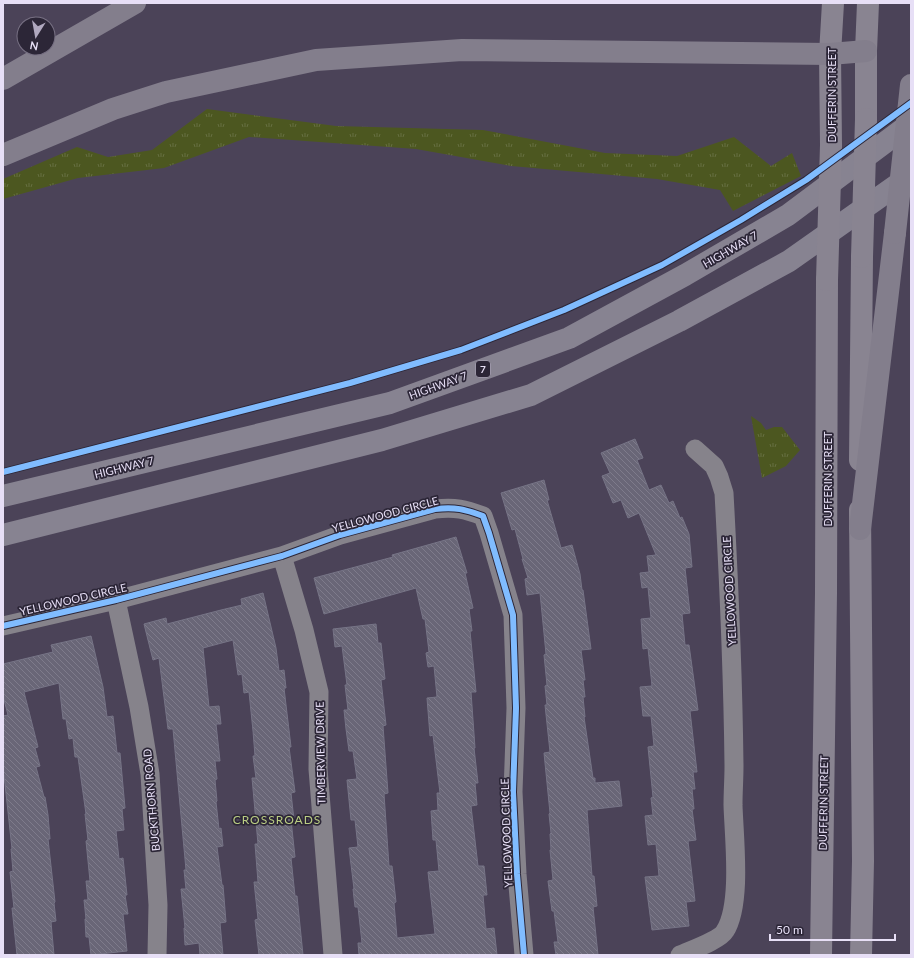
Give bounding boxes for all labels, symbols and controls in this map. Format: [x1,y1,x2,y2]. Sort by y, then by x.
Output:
north arrow [16,16,56,56]
text: N [29,39,39,53]
street label: DUFFERIN STREET [825,47,838,143]
street label: HIGHWAY 7 [700,228,760,270]
road number: 7 [476,361,490,377]
street label: HIGHWAY 7 [407,368,469,402]
street label: DUFFERIN STREET [821,431,834,527]
street label: HIGHWAY 7 [93,453,155,481]
street label: YELLOWOOD CIRCLE [330,494,440,534]
street label: YELLOWOOD CIRCLE [720,536,738,646]
street label: YELLOWOOD CIRCLE [18,580,128,618]
street label: TIMBERVIEW DRIVE [313,701,327,805]
street label: BUCKTHORN ROAD [140,748,162,852]
street label: DUFFERIN STREET [816,755,830,851]
street label: YELLOWOOD CIRCLE [498,778,514,888]
district label: CROSSROADS [233,812,321,827]
scale bar [770,916,895,942]
text: 50 m [776,922,803,937]

